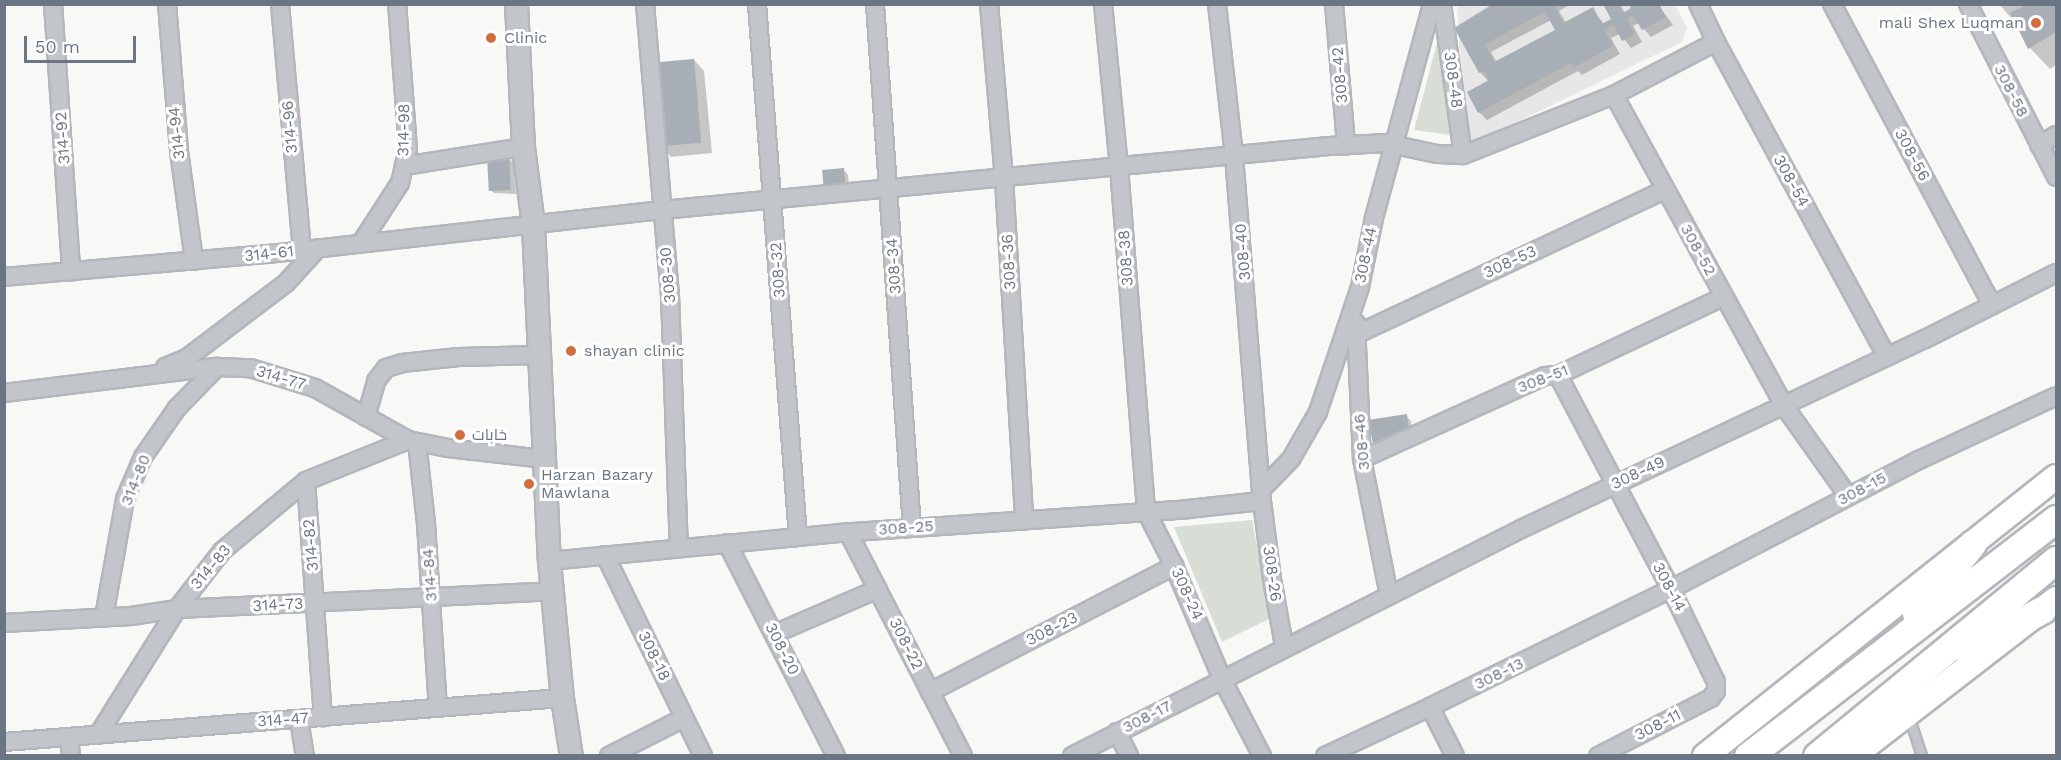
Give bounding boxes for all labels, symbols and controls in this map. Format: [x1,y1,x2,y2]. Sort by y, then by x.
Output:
place label: mali Shex Luqman [1879,13,2024,33]
marker: mali Shex Luqman [2029,16,2043,30]
scale bar [27,24,140,62]
place label: Clinic [504,28,547,48]
marker: Clinic [482,29,500,47]
text: 50 m [35,36,80,57]
street label: 308-42 [1328,46,1352,104]
street label: 308-48 [1440,50,1466,110]
street label: 308-58 [1990,61,2032,121]
street label: 314-96 [278,100,302,154]
street label: 314-98 [394,103,414,157]
street label: 314-94 [165,106,189,160]
street label: 314-92 [52,111,74,165]
street label: 308-56 [1890,126,1934,184]
street label: 308-54 [1769,152,1813,210]
street label: 308-52 [1676,221,1720,279]
street label: 308-40 [1231,223,1255,281]
street label: 308-44 [1351,225,1381,285]
street label: 308-38 [1114,229,1138,287]
street label: 308-36 [998,233,1020,291]
street label: 308-34 [882,237,906,295]
street label: 308-53 [1481,241,1539,283]
street label: 314-61 [243,242,295,266]
street label: 308-32 [766,242,790,298]
street label: 308-30 [656,246,680,304]
place label: shayan clinic [584,341,685,361]
marker: shayan clinic [562,342,580,360]
street label: 314-77 [254,361,308,395]
street label: 308-51 [1515,361,1571,397]
street label: 308-46 [1350,413,1374,471]
place label: خابات [472,425,507,445]
marker: خابات [453,428,467,442]
street label: 314-80 [117,452,155,508]
street label: 308-49 [1608,452,1668,494]
place label: Harzan Bazary Mawlana [541,465,653,503]
street label: 308-15 [1834,468,1890,510]
marker: Harzan Bazary Mawlana [522,477,536,491]
street label: 308-25 [878,516,934,540]
street label: 314-82 [299,518,323,572]
street label: 314-83 [187,541,235,593]
street label: 308-26 [1259,545,1285,603]
street label: 314-84 [419,548,441,602]
street label: 308-14 [1648,559,1690,615]
street label: 308-24 [1167,565,1207,623]
street label: 314-73 [252,594,304,616]
street label: 308-23 [1023,608,1081,650]
street label: 308-22 [885,615,927,673]
street label: 308-20 [761,620,803,678]
street label: 308-18 [634,628,674,684]
street label: 308-13 [1471,654,1527,694]
street label: 308-17 [1120,697,1174,737]
street label: 308-11 [1632,705,1684,745]
street label: 314-47 [257,709,309,731]

